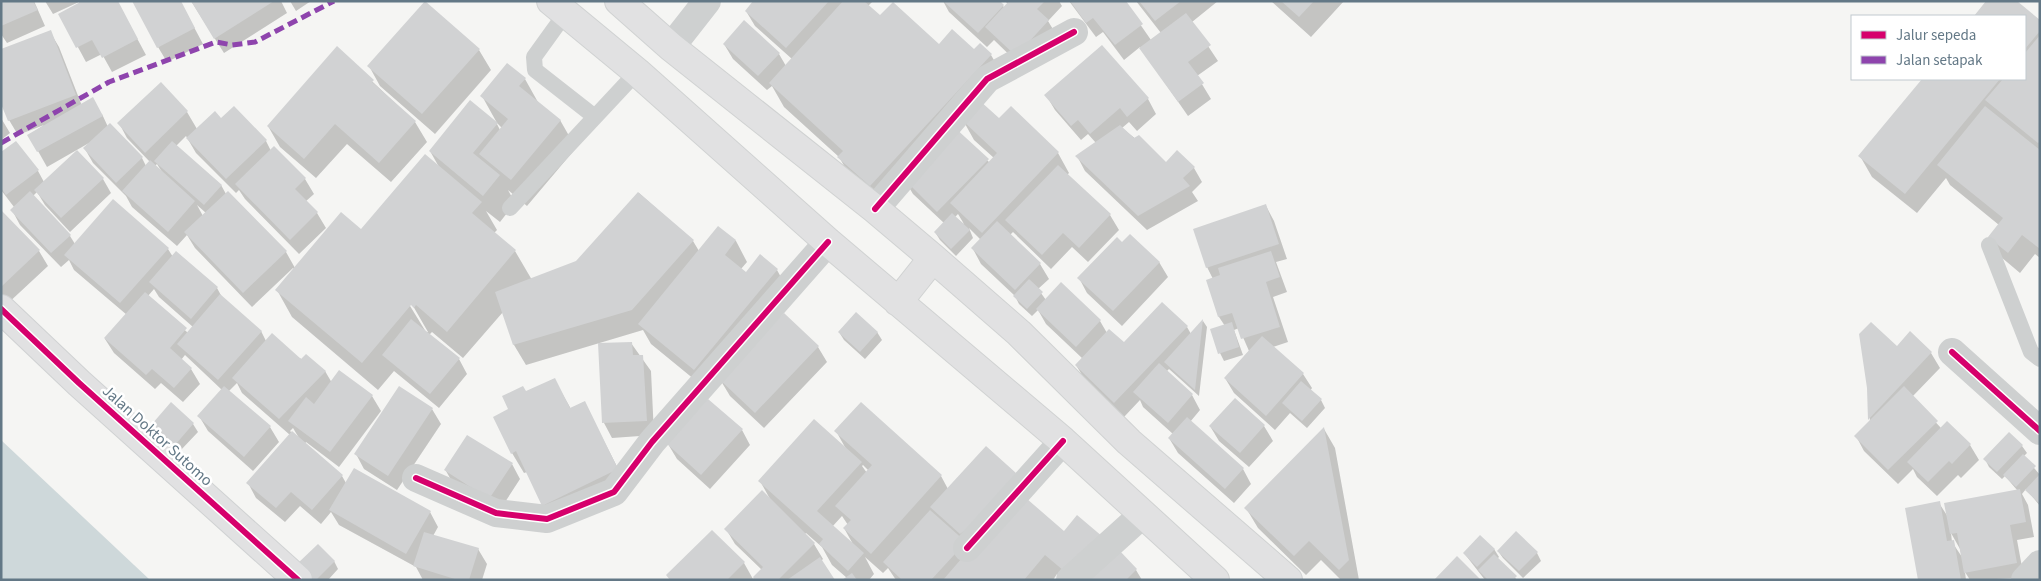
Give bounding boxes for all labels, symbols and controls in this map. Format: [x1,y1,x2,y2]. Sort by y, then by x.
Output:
legend [1851,15,2026,80]
text: Jalur sepeda [1896,25,1976,46]
text: Jalan setapak [1896,50,1983,71]
street label: Jalan Doktor Sutomo [97,380,217,491]

